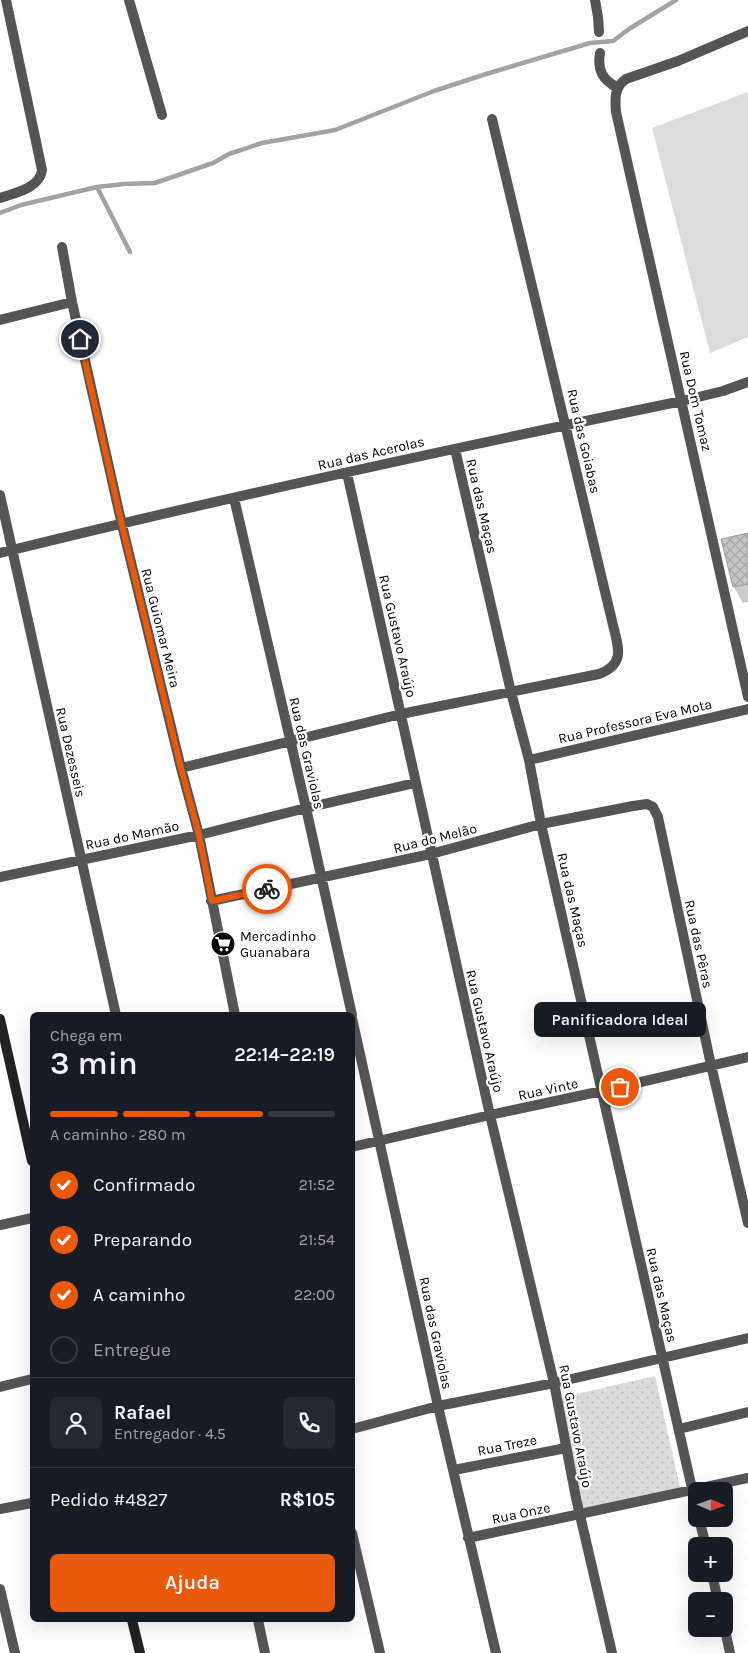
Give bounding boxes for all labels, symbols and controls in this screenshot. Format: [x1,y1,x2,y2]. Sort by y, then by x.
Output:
pin [59,318,101,360]
icon: home [66,325,94,353]
street label: Rua Dom Tomaz [676,349,715,453]
street label: Rua das Goiabas [563,387,604,495]
street label: Rua das Acerolas [316,433,426,474]
street label: Rua das Maças [462,457,501,555]
street label: Rua Guiomar Meira [137,567,184,690]
street label: Rua Gustavo Araújo [375,573,420,699]
street label: Rua das Graviolas [285,695,328,811]
street label: Rua Professora Eva Mota [557,696,714,747]
street label: Rua Dezesseis [52,705,89,799]
street label: Rua do Mamão [84,817,181,854]
street label: Rua do Melão [391,820,479,857]
street label: Rua das Maças [553,851,592,949]
courier [242,864,292,914]
icon: bike [253,875,281,903]
street label: Rua das Pêras [681,898,716,990]
place label: Mercadinho Guanabara [240,928,316,961]
supermarket icon: Mercadinho Guanabara [210,931,236,957]
street label: Rua Gustavo Araújo [462,968,507,1094]
callout: Panificadora Ideal [534,1002,706,1037]
text: Panificadora Ideal [552,1010,688,1029]
text: Chega em [50,1026,123,1045]
text: 22:14–22:19 [234,1044,335,1066]
text: 3 min [50,1045,138,1082]
pin [599,1066,641,1108]
icon: bag [606,1073,634,1101]
street label: Rua Vinte [516,1075,580,1104]
text: A caminho · 280 m [50,1125,186,1144]
icon: check [50,1171,78,1199]
text: Confirmado [93,1174,195,1196]
text: 21:52 [298,1175,335,1194]
icon: check [50,1226,78,1254]
text: Preparando [93,1229,192,1251]
text: 21:54 [299,1230,335,1249]
street label: Rua das Maças [642,1246,681,1344]
street label: Rua das Graviolas [415,1275,456,1391]
icon: check [50,1281,78,1309]
text: A caminho [93,1284,185,1306]
text: 22:00 [294,1285,335,1304]
text: Entregue [93,1339,171,1361]
street label: Rua Gustavo Araújo [555,1363,596,1489]
button: person [50,1397,102,1449]
button: phone [283,1397,335,1449]
text: Rafael [114,1402,171,1424]
text: Entregador · 4.5 [114,1424,226,1443]
street label: Rua Treze [476,1431,538,1460]
north arrow [688,1482,732,1528]
map controls [688,1482,733,1637]
text: Pedido #4827 [50,1489,167,1511]
text: R$105 [280,1489,335,1511]
street label: Rua Onze [490,1499,552,1528]
button: + [688,1537,733,1582]
button: Ajuda [50,1554,335,1612]
button: − [688,1592,733,1637]

